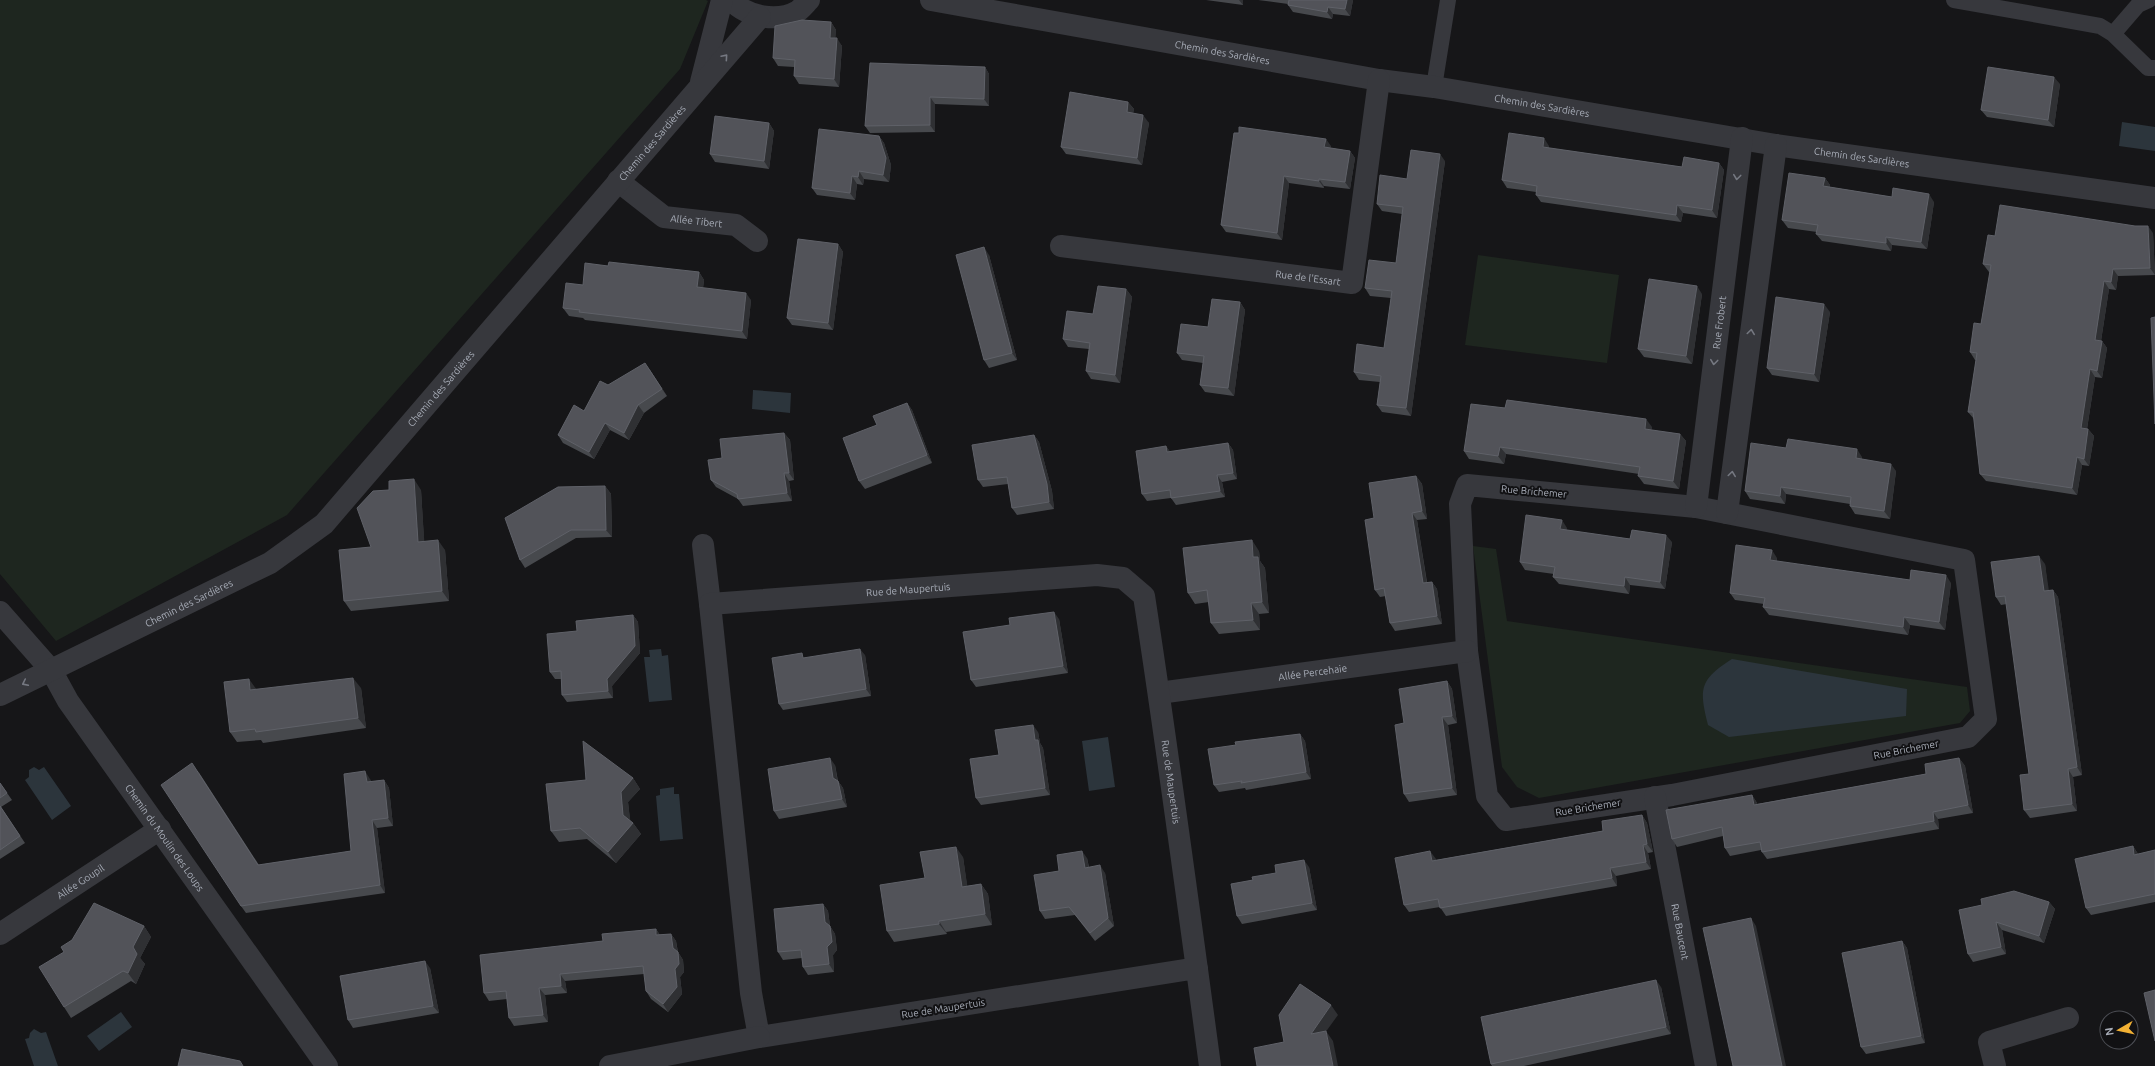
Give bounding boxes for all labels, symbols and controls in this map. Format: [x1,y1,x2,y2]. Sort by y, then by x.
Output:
street label: Chemin des Sardières [1174,39,1271,66]
one-way arrow [720,55,727,62]
street label: Chemin des Sardières [1494,92,1590,119]
street label: Chemin des Sardières [617,103,688,183]
street label: Chemin des Sardières [1813,145,1910,170]
one-way arrow [1733,174,1742,180]
street label: Allée Tibert [670,213,723,229]
street label: Rue de l'Essart [1275,268,1341,288]
street label: Rue Frobert [1711,295,1728,350]
one-way arrow [1746,329,1755,335]
street label: Chemin des Sardières [405,349,477,429]
one-way arrow [1710,359,1719,365]
one-way arrow [1727,471,1736,477]
street label: Rue Brichemer [1501,483,1568,500]
street label: Chemin des Sardières [143,577,234,629]
street label: Rue de Maupertuis [866,581,951,598]
street label: Allée Percehaie [1278,662,1348,683]
one-way arrow [22,678,30,686]
street label: Rue Brichemer [1873,738,1940,761]
street label: Rue de Maupertuis [1159,739,1182,825]
street label: Chemin du Moulin des Loups [123,782,206,893]
street label: Rue Brichemer [1555,797,1622,818]
street label: Allée Goupil [55,862,107,901]
street label: Rue Baucent [1669,903,1691,961]
street label: Rue de Maupertuis [900,996,986,1021]
north arrow [2099,1010,2139,1050]
text: N [2103,1027,2116,1037]

